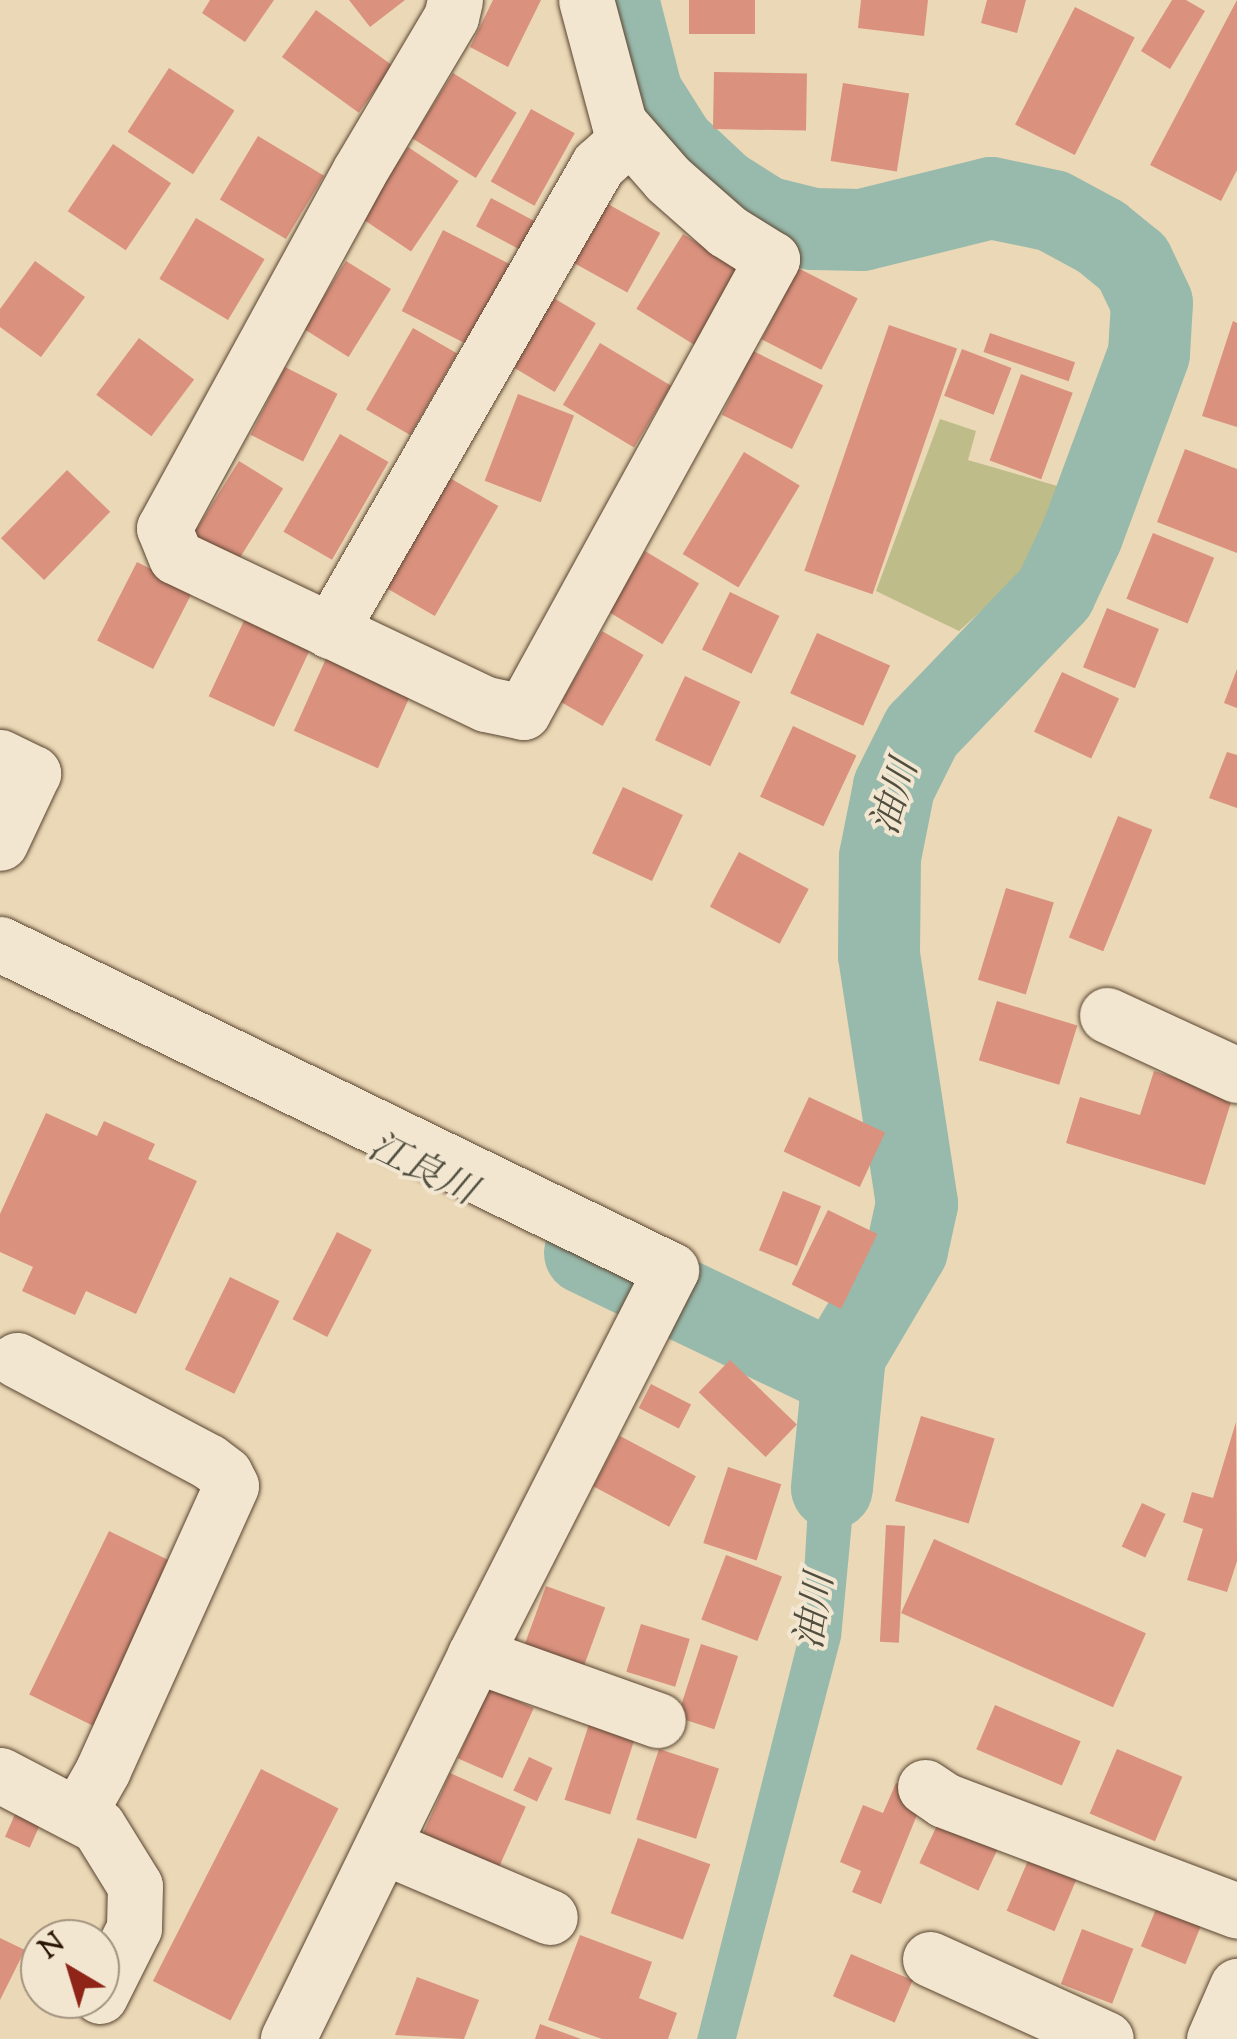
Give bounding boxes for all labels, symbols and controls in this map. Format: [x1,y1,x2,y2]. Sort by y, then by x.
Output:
water label: 油川 [865,755,931,841]
water label: 江良川 [360,1127,482,1217]
water label: 油川 [790,1571,846,1653]
north arrow [20,1919,120,2019]
text: N [32,1924,74,1970]

